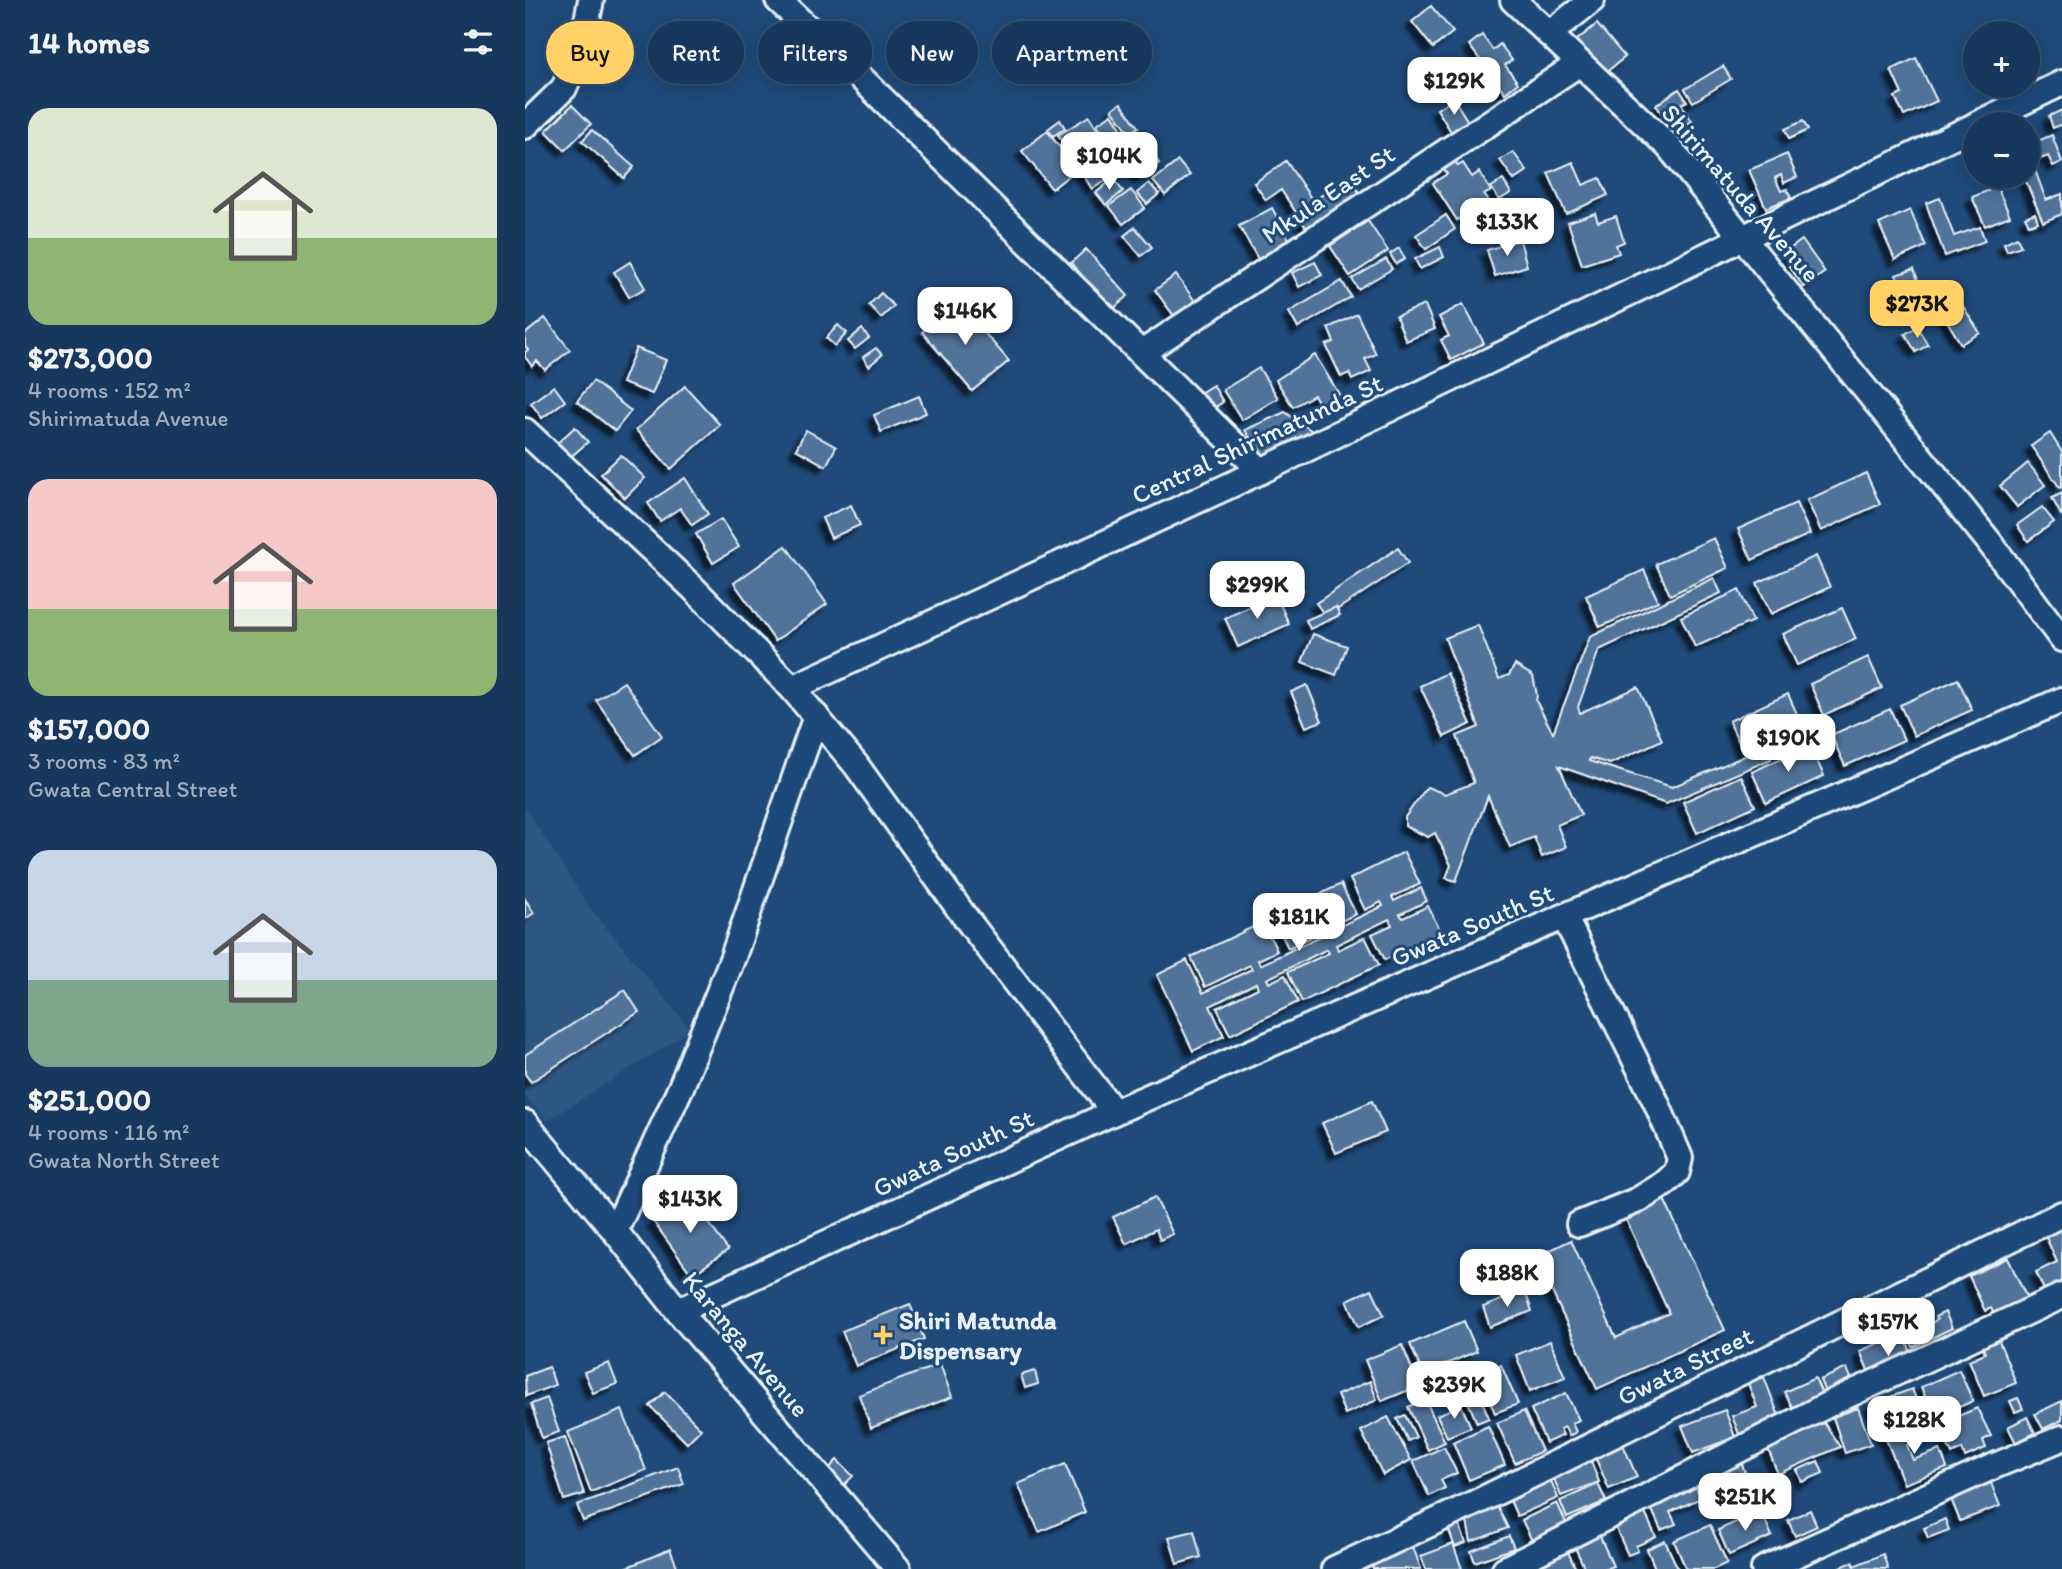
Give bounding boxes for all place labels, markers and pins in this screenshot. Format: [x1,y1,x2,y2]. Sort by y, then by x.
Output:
pin: $129K [1405,58,1503,117]
pin: $104K [1060,132,1158,192]
pin: $133K [1458,198,1556,258]
pin: $273K [1868,280,1966,340]
pin: $146K [916,288,1014,347]
pin: $299K [1208,562,1306,621]
pin: $190K [1739,714,1837,774]
pin: $181K [1250,894,1348,953]
pin: $143K [641,1176,739,1235]
pin: $188K [1458,1250,1556,1309]
pin: $157K [1839,1298,1937,1358]
place label: Shiri Matunda Dispensary [899,1304,1057,1366]
marker: Shiri Matunda Dispensary [873,1325,893,1345]
pin: $239K [1405,1362,1503,1421]
pin: $128K [1865,1396,1963,1456]
pin: $251K [1696,1474,1794,1533]

